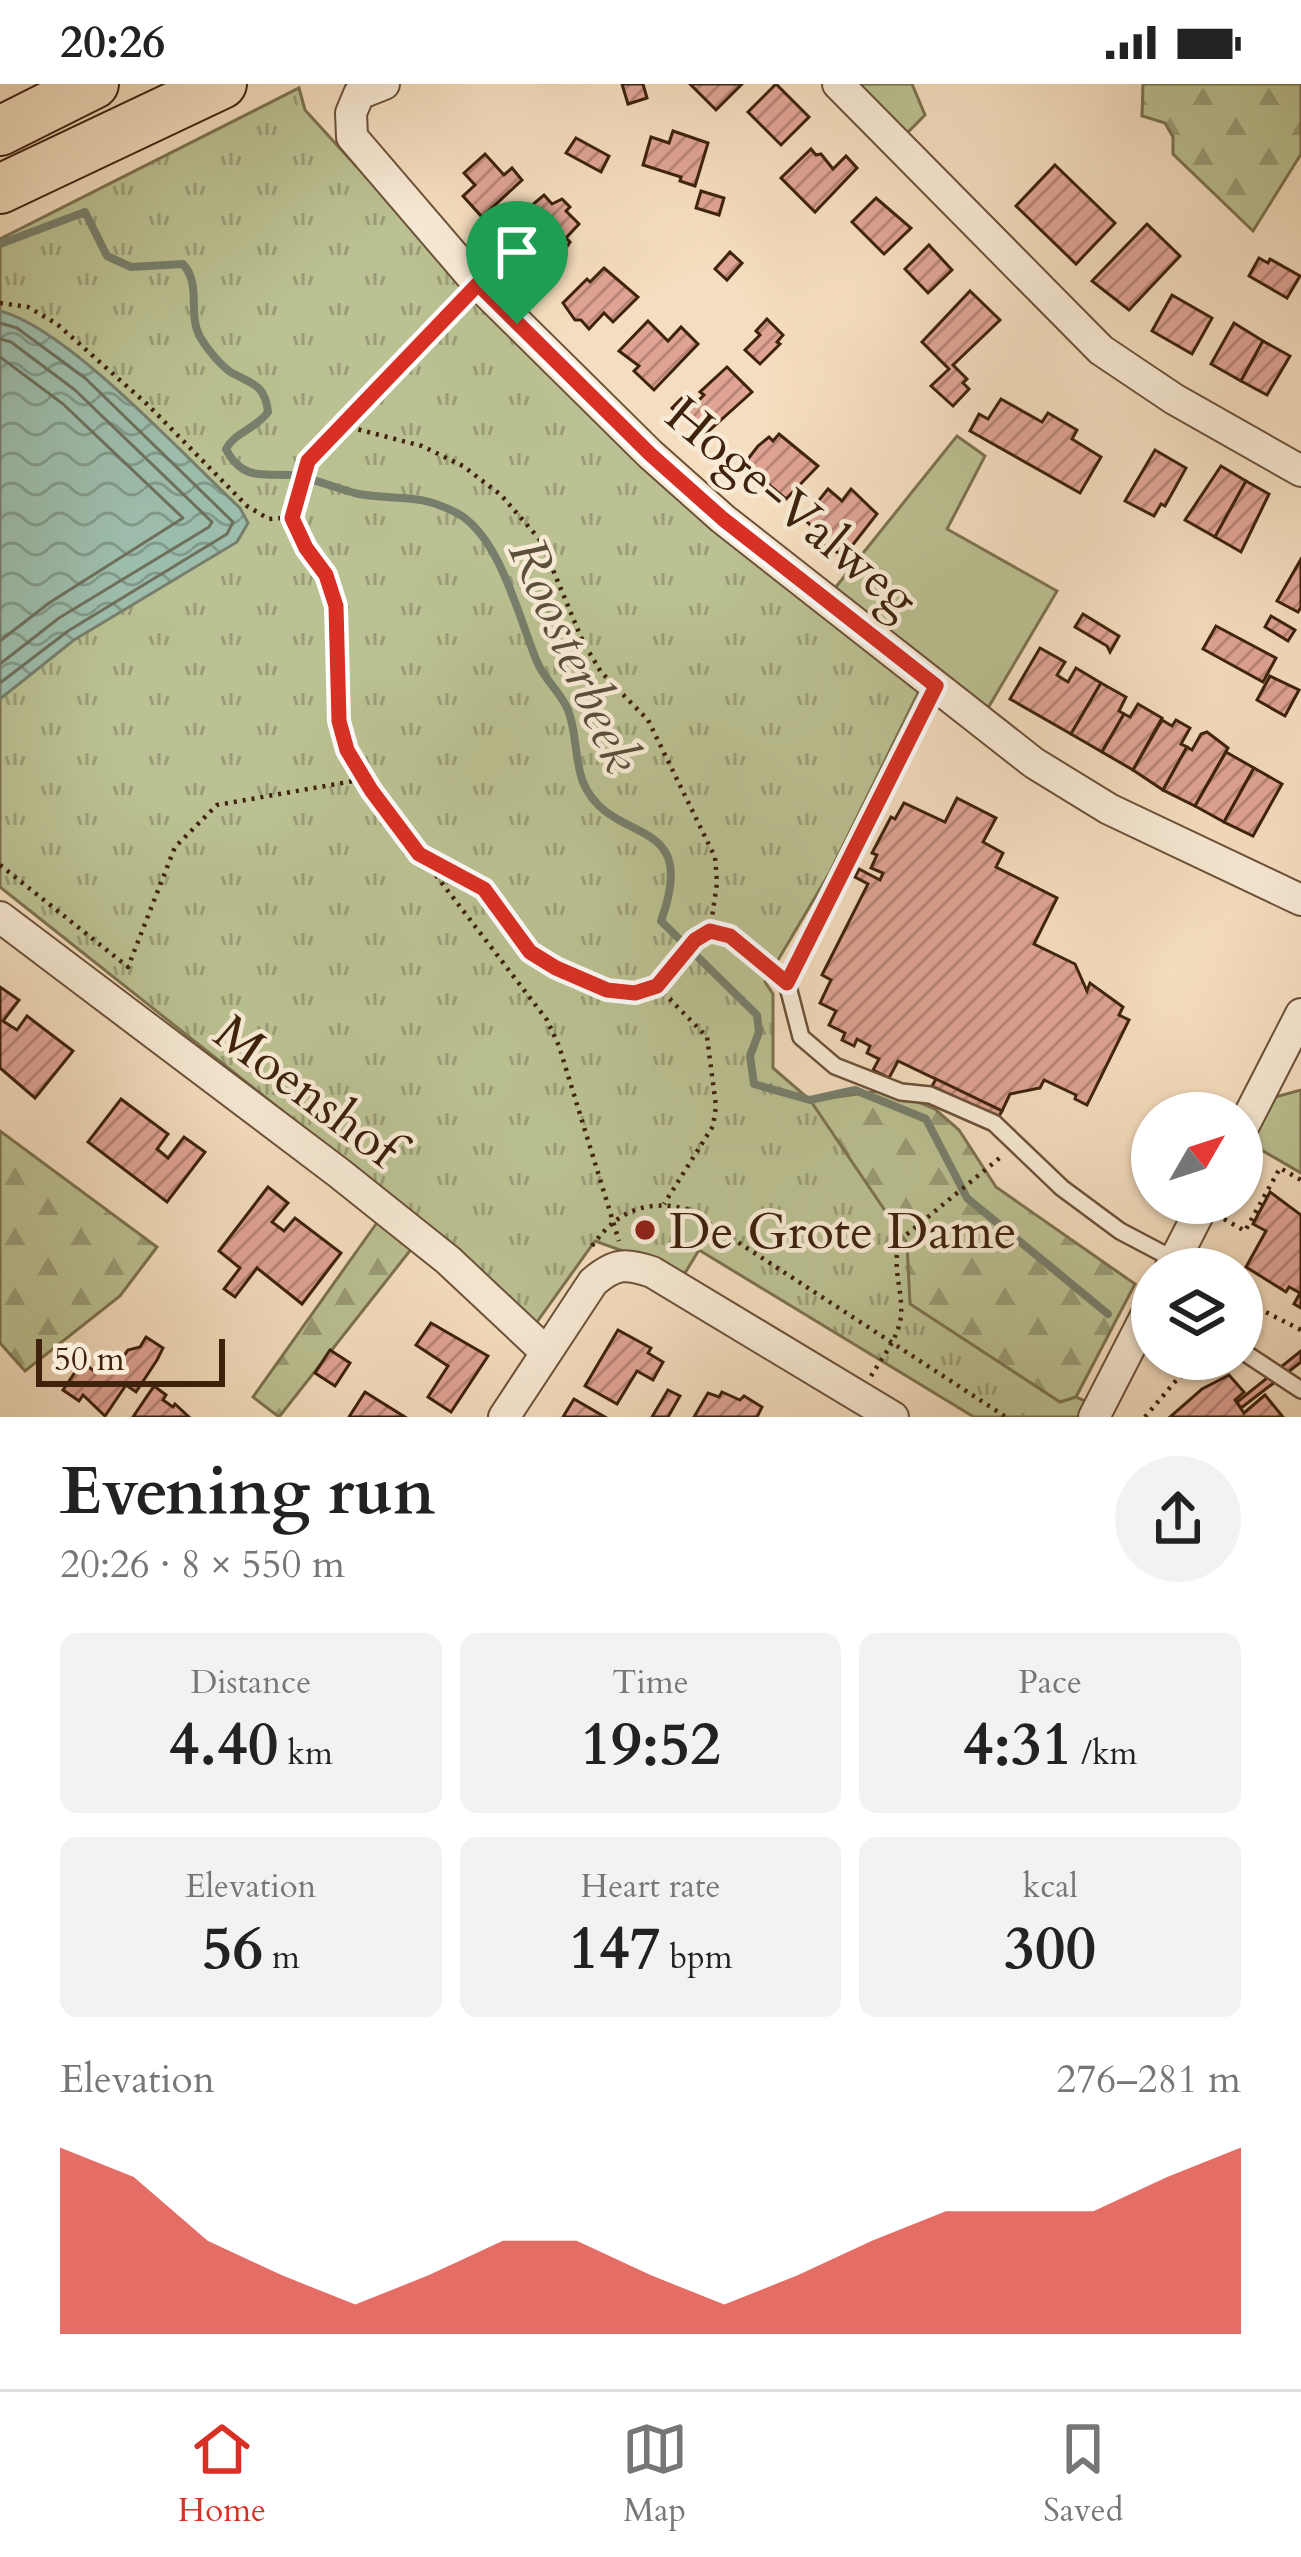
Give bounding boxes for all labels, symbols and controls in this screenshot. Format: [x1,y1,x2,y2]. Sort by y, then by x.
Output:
text: 20:26 [60,12,165,73]
pin [466,201,568,324]
icon: arrive [484,219,550,285]
street label: Hoge-Valweg [651,381,933,634]
water label: Roosterbeek [490,527,658,785]
street label: Moenshof [200,999,420,1189]
north arrow [1131,1092,1263,1224]
map controls [1131,1092,1263,1380]
place label: De Grote Dame [669,1197,1017,1267]
marker: De Grote Dame [632,1217,658,1243]
button: layers [1131,1248,1263,1380]
scale bar [36,1333,225,1386]
text: 50 m [54,1337,125,1382]
text: Evening run [60,1448,435,1537]
button: share [1115,1456,1241,1582]
text: 20:26 · 8 × 550 m [60,1538,345,1591]
text: Distance [191,1660,311,1705]
text: Time [612,1660,689,1705]
text: Pace [1018,1660,1082,1705]
text: 4.40 [169,1705,278,1786]
text: 19:52 [580,1705,721,1786]
text: 4:31 [963,1705,1072,1786]
text: km [278,1731,333,1776]
text: /km [1072,1731,1138,1776]
text: Elevation [185,1864,316,1909]
text: Heart rate [581,1864,720,1909]
text: kcal [1022,1864,1078,1909]
text: 56 [202,1909,263,1990]
text: 147 [568,1909,661,1990]
text: 300 [1004,1909,1096,1990]
text: m [263,1935,300,1980]
text: bpm [661,1935,733,1980]
text: Elevation [60,2053,215,2106]
text: 276–281 m [1056,2053,1241,2106]
tab: Home [178,2416,266,2533]
tab: Map [622,2416,688,2533]
tab: Saved [1043,2416,1123,2533]

